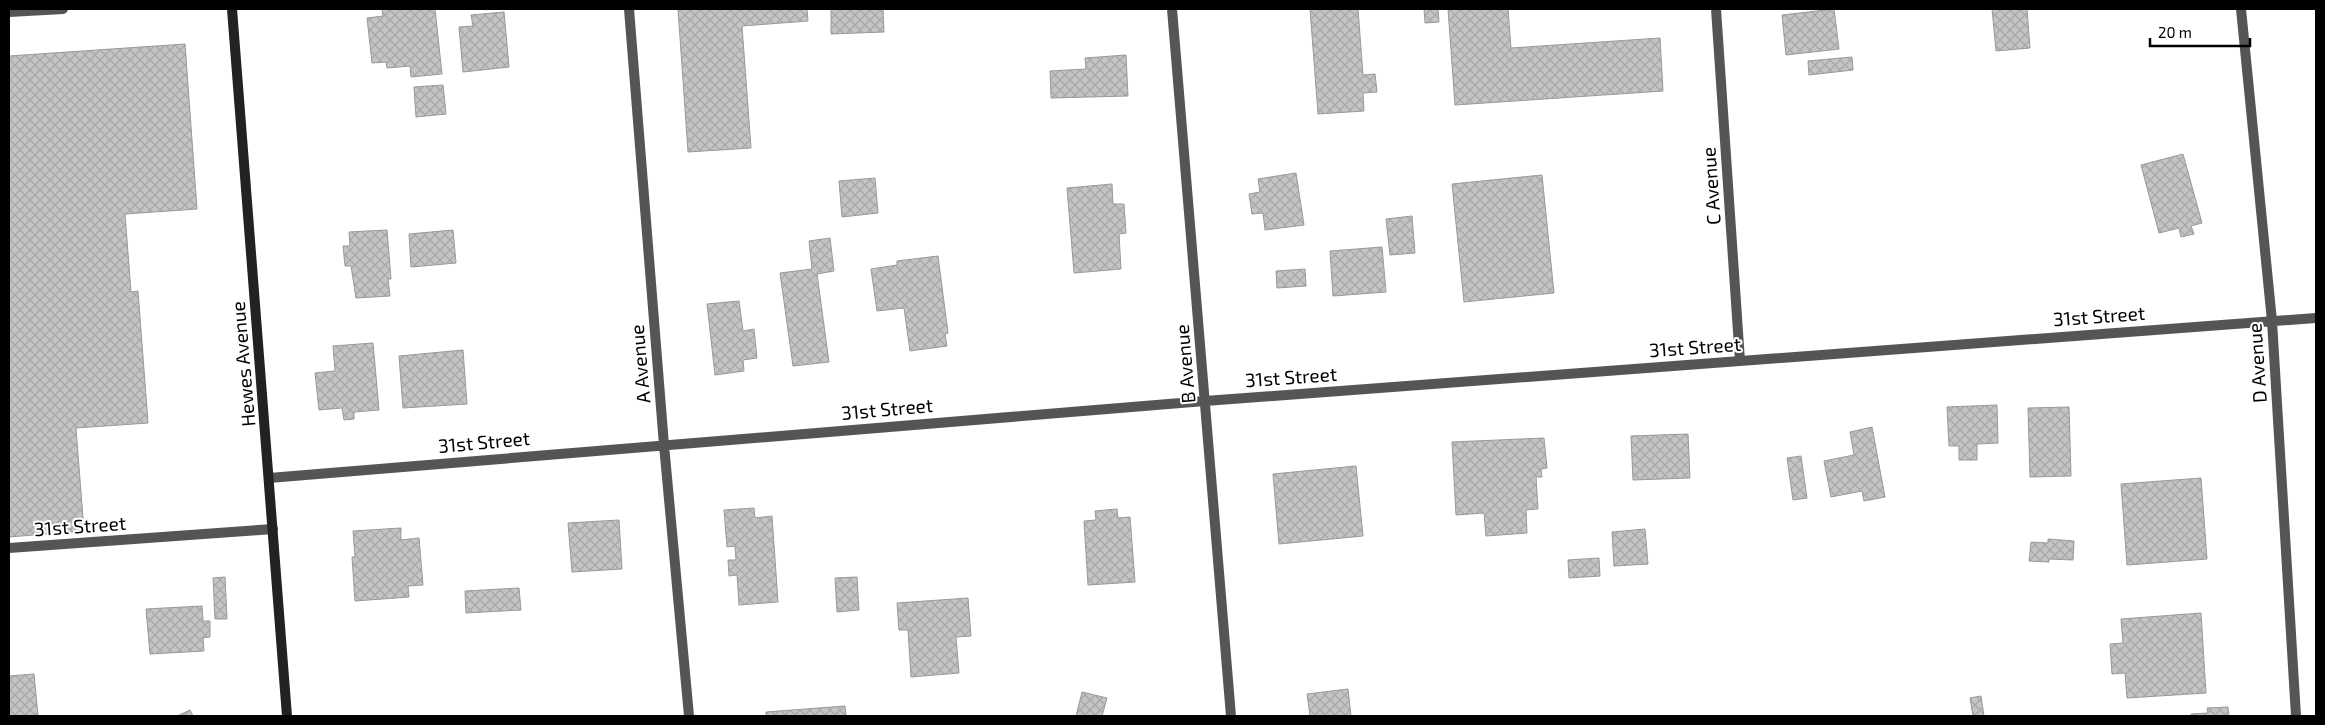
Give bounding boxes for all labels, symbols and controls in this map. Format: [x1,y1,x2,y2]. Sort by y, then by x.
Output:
scale bar [2150,15,2250,47]
text: 20 m [2158,23,2192,41]
street label: C Avenue [1696,146,1725,226]
street label: Hewes Avenue [226,300,259,428]
street label: 31st Street [2052,301,2146,330]
street label: D Avenue [2242,322,2271,404]
street label: A Avenue [625,324,654,404]
street label: B Avenue [1170,324,1199,405]
street label: 31st Street [1648,332,1742,361]
street label: 31st Street [1244,362,1338,391]
street label: 31st Street [840,393,934,424]
street label: 31st Street [437,426,531,457]
street label: 31st Street [33,511,127,540]

